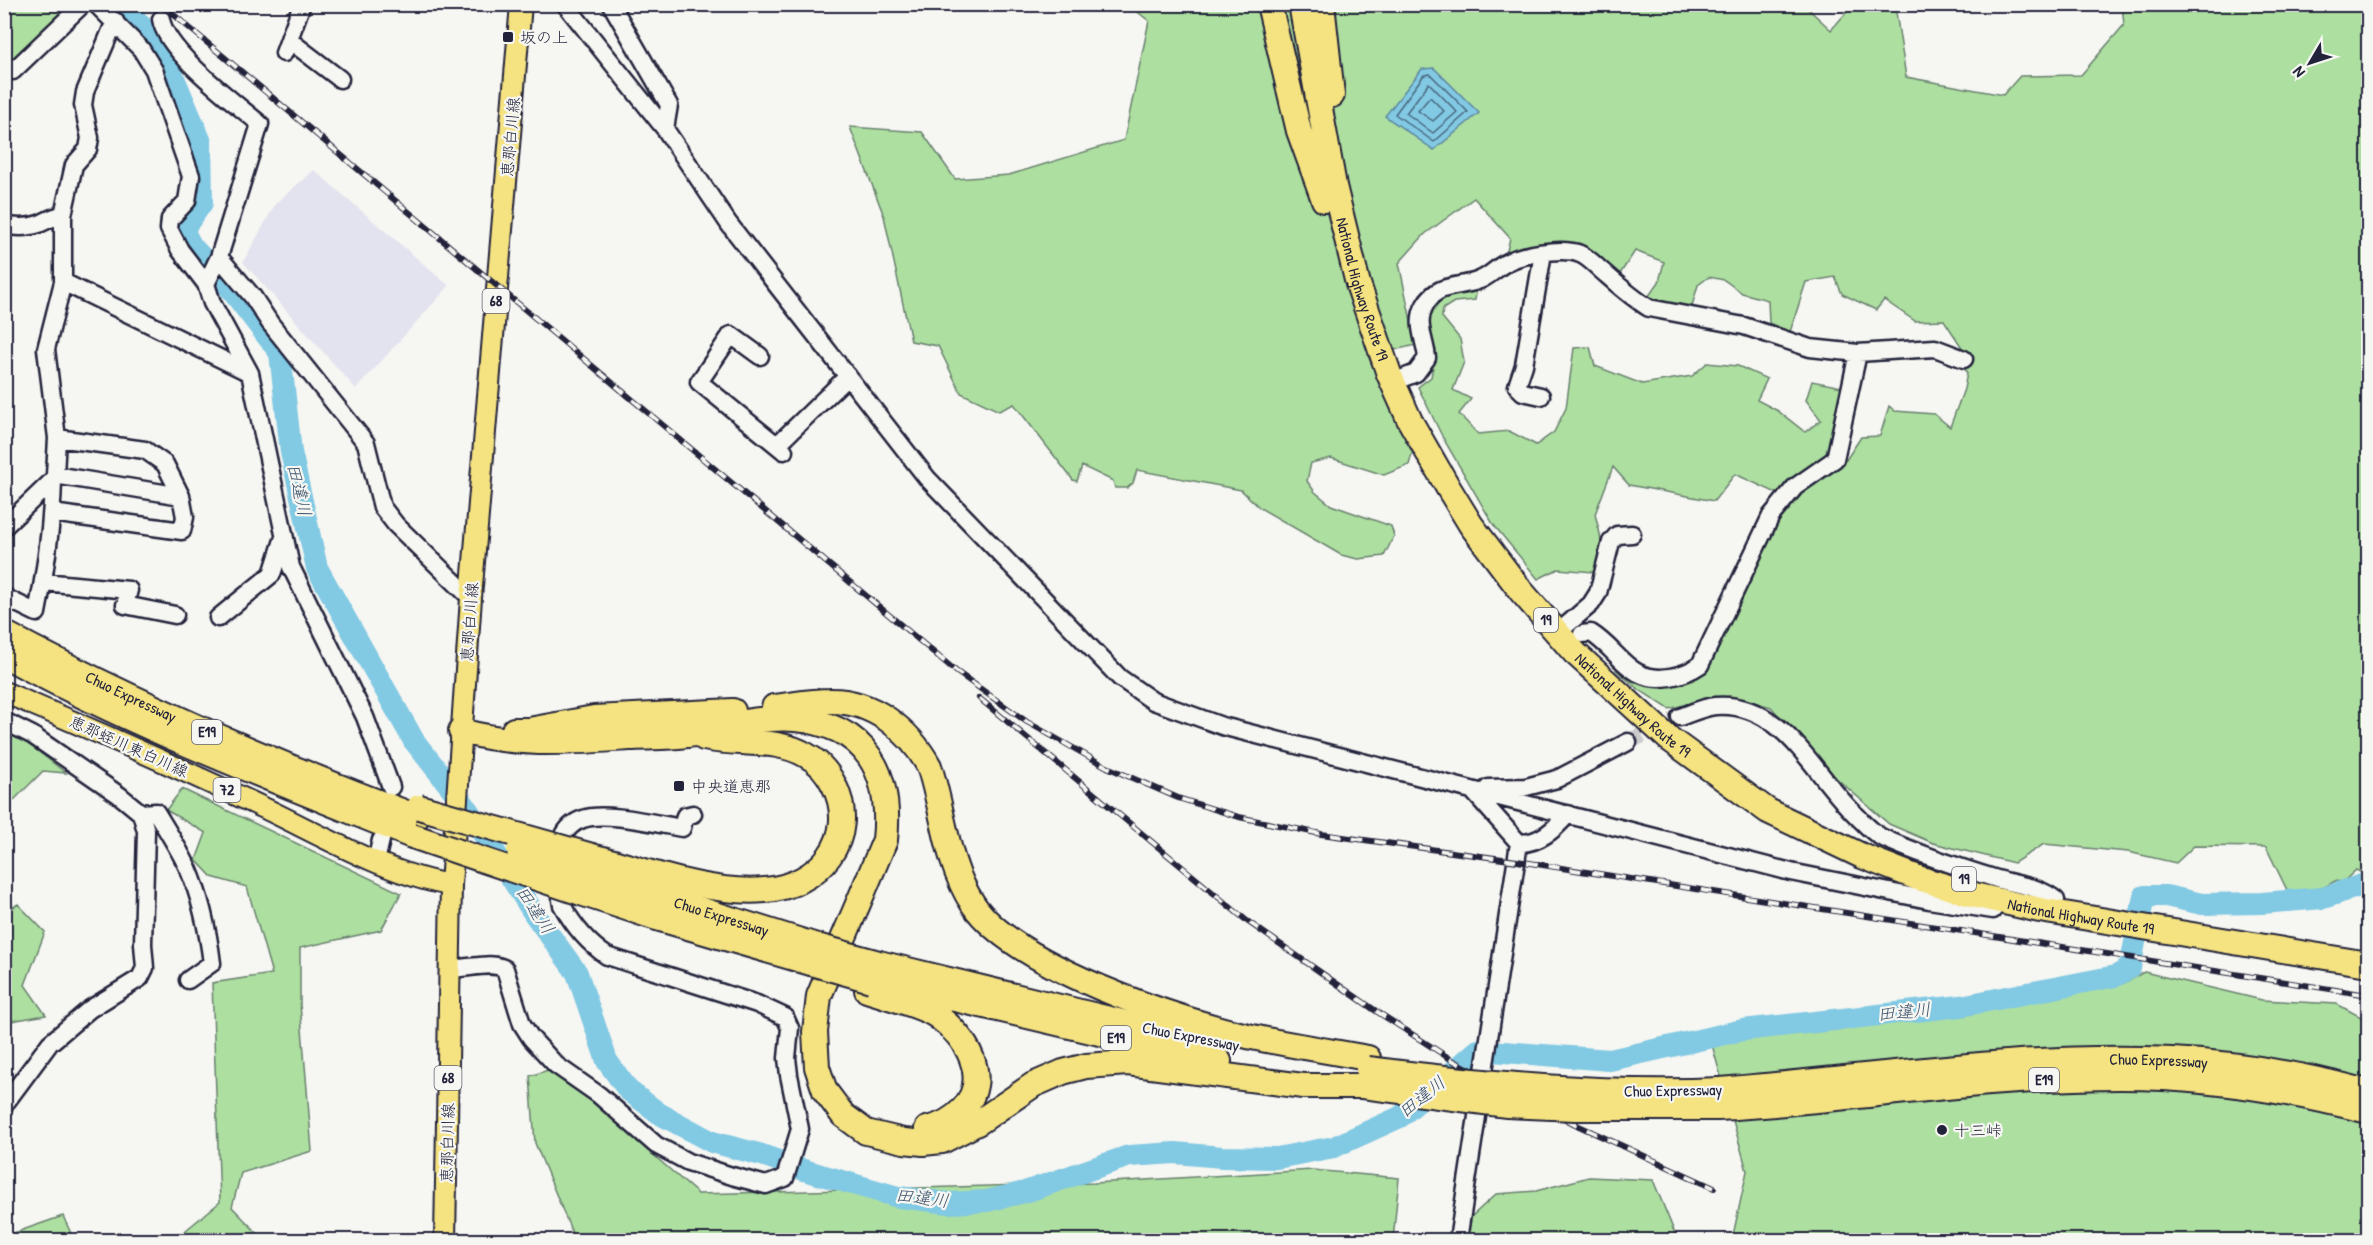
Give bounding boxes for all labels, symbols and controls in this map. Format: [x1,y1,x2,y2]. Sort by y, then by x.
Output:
place label: 坂の上 [520,26,568,48]
marker: 坂の上 [501,30,515,44]
north arrow [2280,33,2340,93]
text: N [2287,62,2310,83]
street label: 恵那白川線 [496,96,524,178]
street label: National Highway Route 19 [1331,215,1395,364]
road number: 68 [482,289,510,313]
water label: 田違川 [281,461,318,519]
street label: 恵那白川線 [455,581,483,663]
road number: 19 [1534,608,1558,632]
street label: National Highway Route 19 [1570,647,1696,762]
street label: Chuo Expressway [82,665,180,727]
street label: 恵那蛭川東白川線 [66,710,192,782]
road number: E19 [192,720,222,744]
place label: 中央道恵那 [691,775,771,797]
road number: 72 [214,778,240,802]
marker: 中央道恵那 [672,779,686,793]
road number: 19 [1952,867,1976,891]
water label: 田違川 [510,880,561,939]
street label: Chuo Expressway [671,891,772,941]
street label: National Highway Route 19 [2006,892,2156,940]
water label: 田違川 [1876,996,1932,1027]
street label: Chuo Expressway [1141,1016,1242,1056]
road number: E19 [1101,1026,1131,1050]
street label: Chuo Expressway [2109,1048,2209,1073]
road number: 68 [434,1066,462,1090]
road number: E19 [2029,1068,2059,1092]
water label: 田違川 [1393,1070,1451,1123]
street label: Chuo Expressway [1624,1078,1723,1102]
street label: 恵那白川線 [435,1103,459,1183]
place label: 十三峠 [1954,1119,2002,1141]
marker: 十三峠 [1935,1123,1949,1137]
water label: 田違川 [894,1182,950,1213]

